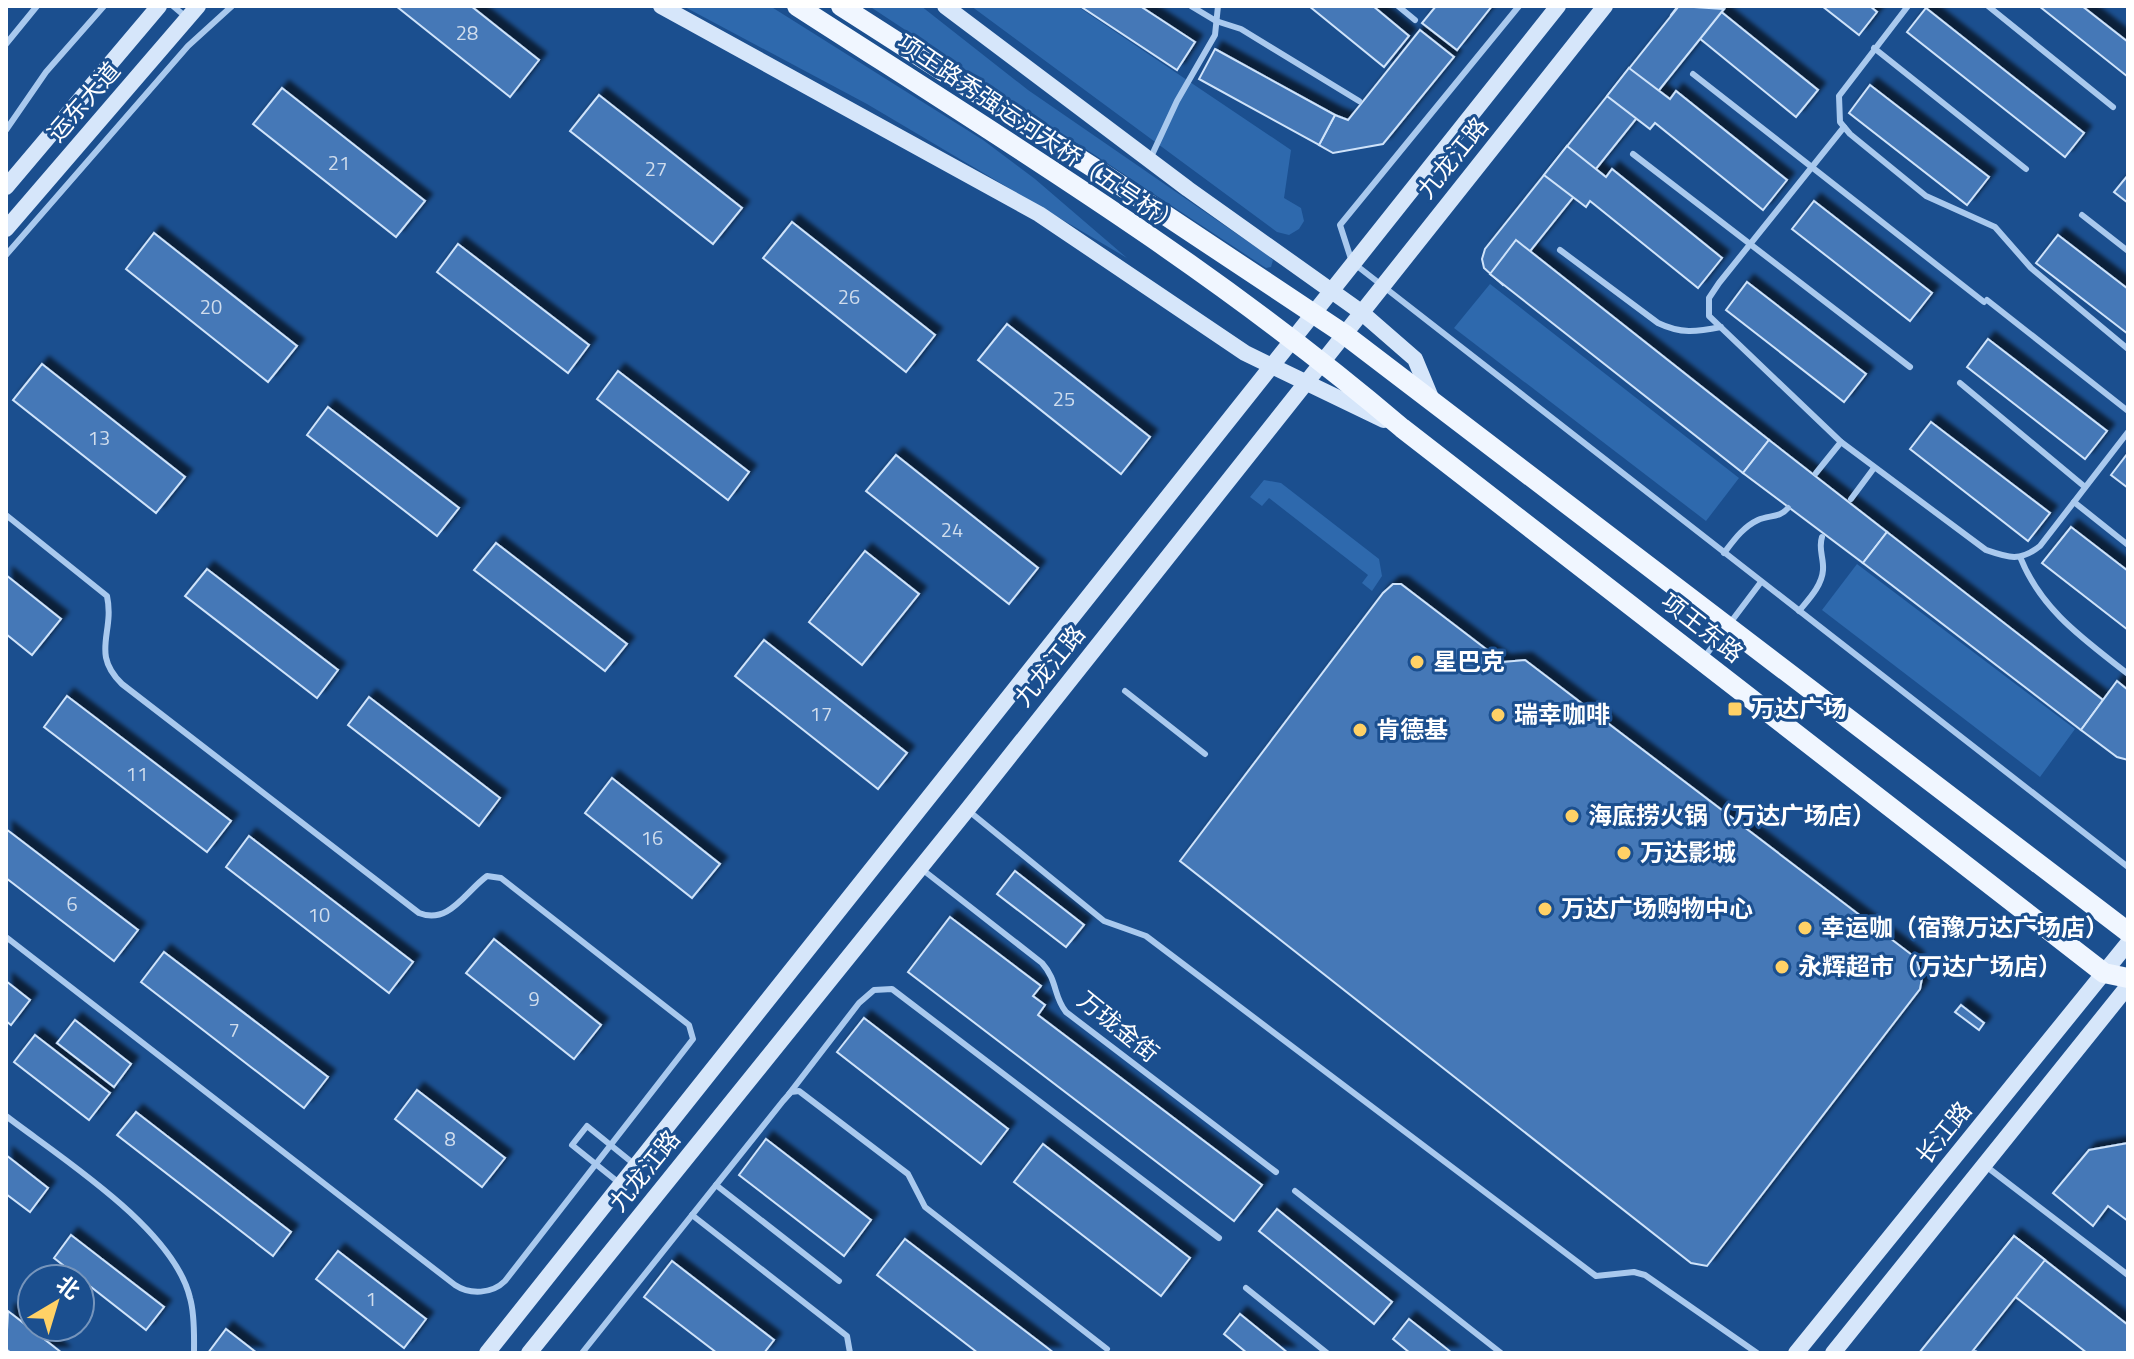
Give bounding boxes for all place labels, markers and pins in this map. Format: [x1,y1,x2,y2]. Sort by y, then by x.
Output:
place label: 星巴克 [1433,643,1505,679]
marker: 星巴克 [1408,653,1426,671]
place label: 万达广场 [1751,690,1847,726]
place label: 瑞幸咖啡 [1514,696,1610,732]
marker: 万达广场 [1726,700,1744,718]
marker: 瑞幸咖啡 [1489,706,1507,724]
place label: 肯德基 [1376,711,1448,747]
marker: 肯德基 [1351,721,1369,739]
place label: 海底捞火锅（万达广场店） [1588,797,1876,833]
marker: 海底捞火锅（万达广场店） [1563,807,1581,825]
place label: 万达影城 [1640,834,1736,870]
marker: 万达影城 [1615,844,1633,862]
place label: 万达广场购物中心 [1561,890,1753,926]
marker: 万达广场购物中心 [1536,900,1554,918]
place label: 幸运咖（宿豫万达广场店） [1821,909,2109,945]
marker: 幸运咖（宿豫万达广场店） [1796,919,1814,937]
place label: 永辉超市（万达广场店） [1798,948,2062,984]
marker: 永辉超市（万达广场店） [1773,958,1791,976]

